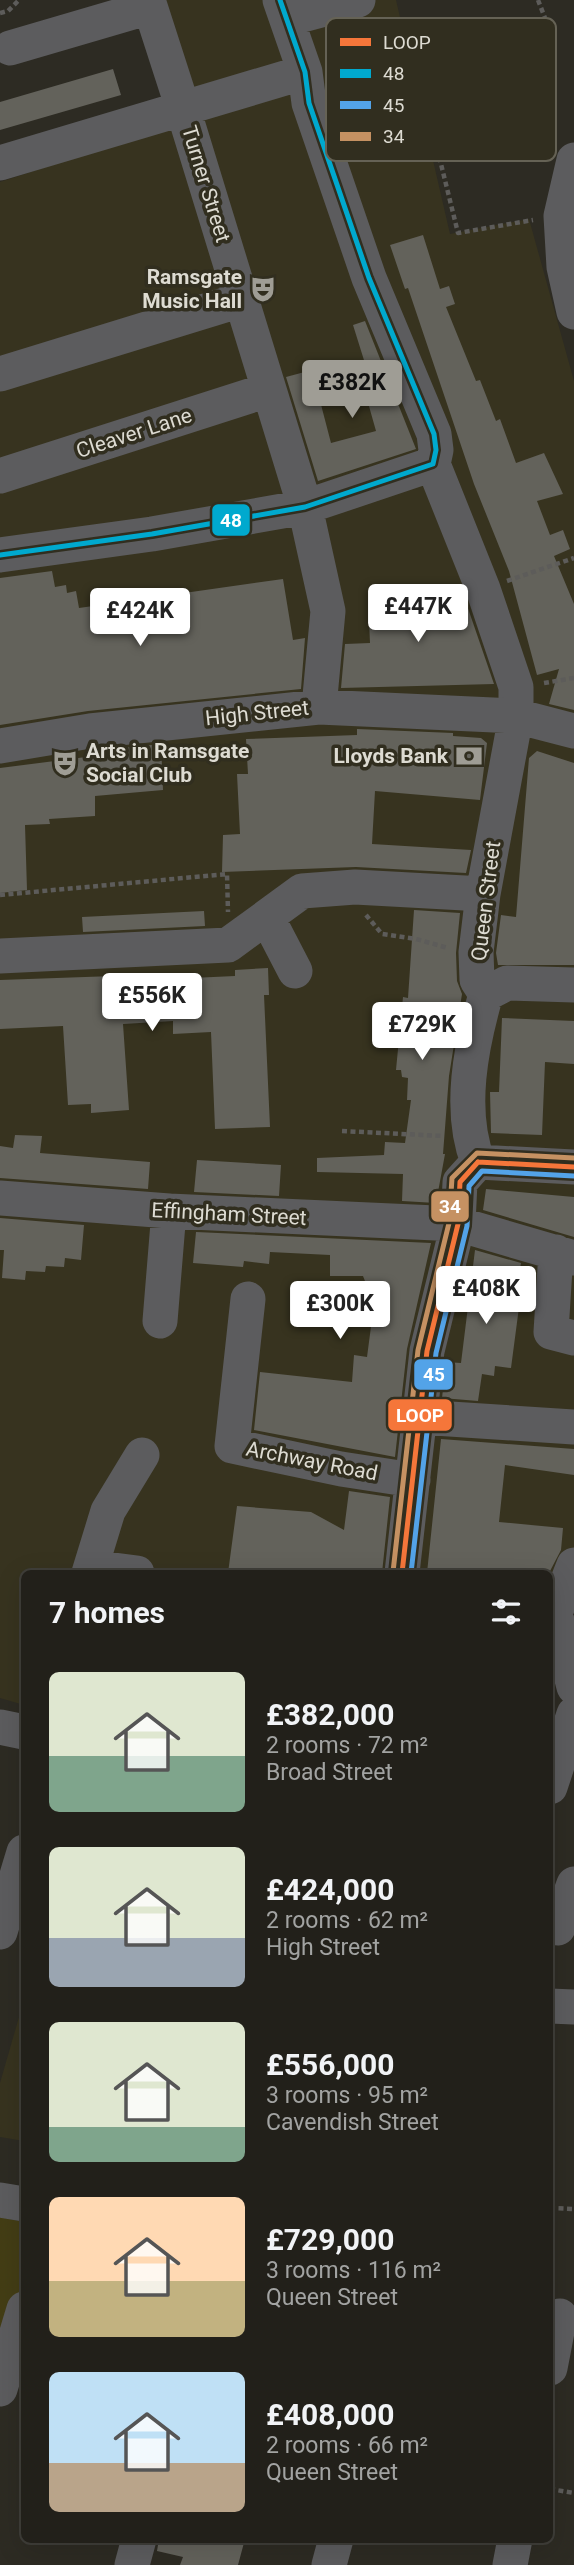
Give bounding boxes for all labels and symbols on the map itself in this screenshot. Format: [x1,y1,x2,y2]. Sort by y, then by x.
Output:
legend [326,18,556,161]
text: LOOP [383,31,431,54]
text: 48 [383,62,404,85]
text: 45 [383,94,404,117]
street label: Turner Street [177,123,235,245]
text: 34 [383,125,405,148]
place label: Ramsgate Music Hall [142,265,242,313]
theatre icon: Ramsgate Music Hall [248,274,278,304]
pin: £382K [303,360,401,420]
street label: Cleaver Lane [73,403,195,463]
line badge: 48 [211,503,251,537]
text: 48 [220,509,242,532]
pin: £447K [369,584,467,644]
pin: £424K [91,588,189,648]
street label: High Street [204,696,310,730]
place label: Arts in Ramsgate Social Club [86,739,249,787]
bank icon: Lloyds Bank [454,741,484,771]
place label: Lloyds Bank [333,744,449,768]
theatre icon: Arts in Ramsgate Social Club [50,748,80,778]
street label: Queen Street [467,840,505,962]
pin: £556K [103,974,201,1033]
pin: £729K [373,1002,471,1062]
line badge: 34 [430,1190,470,1223]
text: 34 [439,1195,461,1218]
street label: Effingham Street [151,1198,307,1230]
pin: £408K [437,1266,535,1326]
pin: £300K [291,1282,389,1341]
line badge: 45 [413,1358,454,1391]
text: 45 [423,1363,445,1386]
line badge: LOOP [387,1398,453,1432]
text: LOOP [396,1404,444,1427]
street label: Archway Road [244,1436,380,1486]

